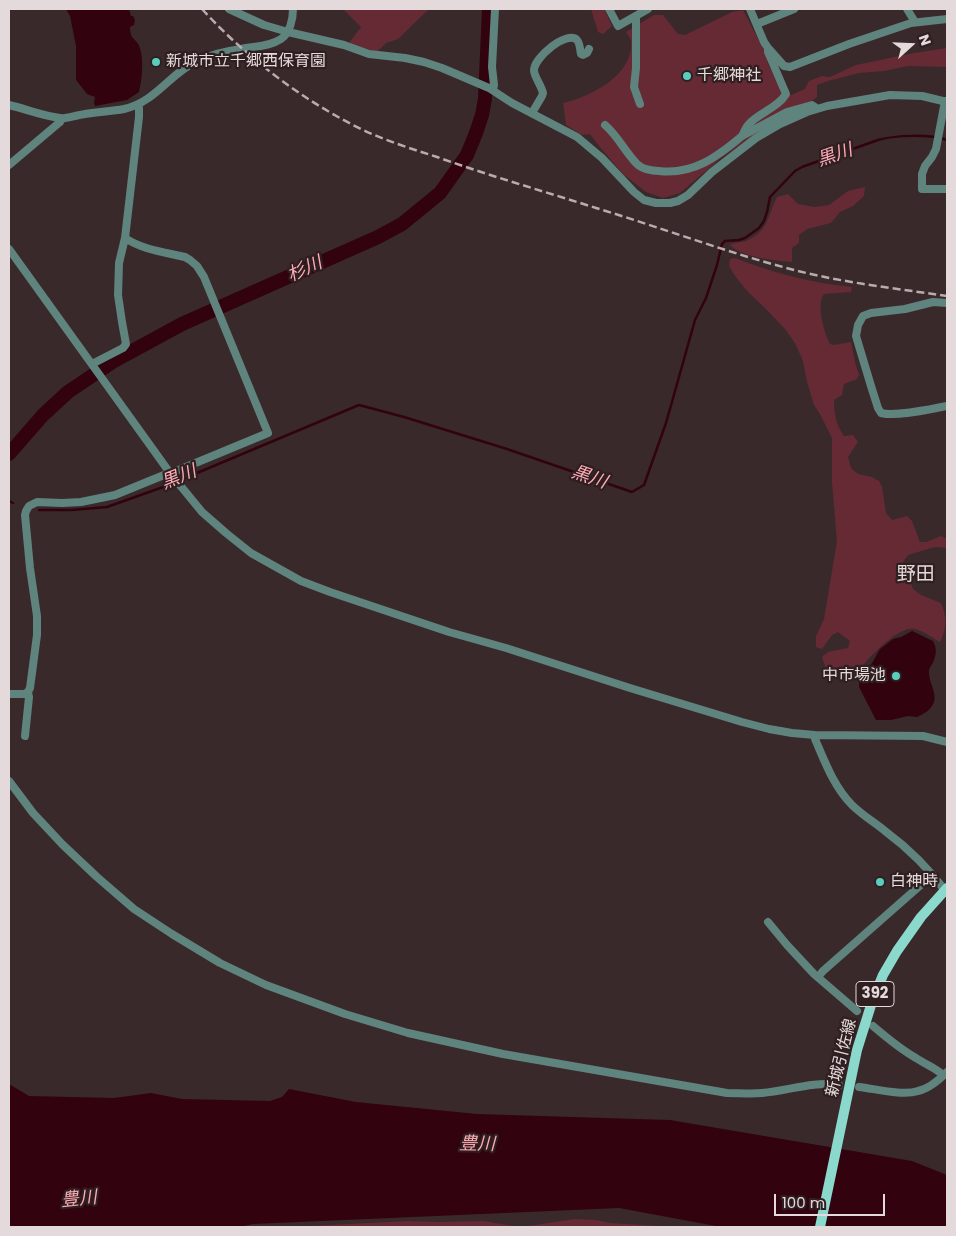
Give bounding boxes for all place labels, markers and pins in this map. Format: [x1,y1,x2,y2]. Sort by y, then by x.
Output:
place label: 新城市立千郷西保育園 [166,52,326,72]
marker: 新城市立千郷西保育園 [150,56,162,68]
place label: 千郷神社 [697,66,761,86]
marker: 千郷神社 [681,70,693,82]
place label: 中市場池 [822,666,886,686]
marker: 中市場池 [890,670,902,682]
place label: 白神時 [890,872,938,892]
marker: 白神時 [874,876,886,888]

